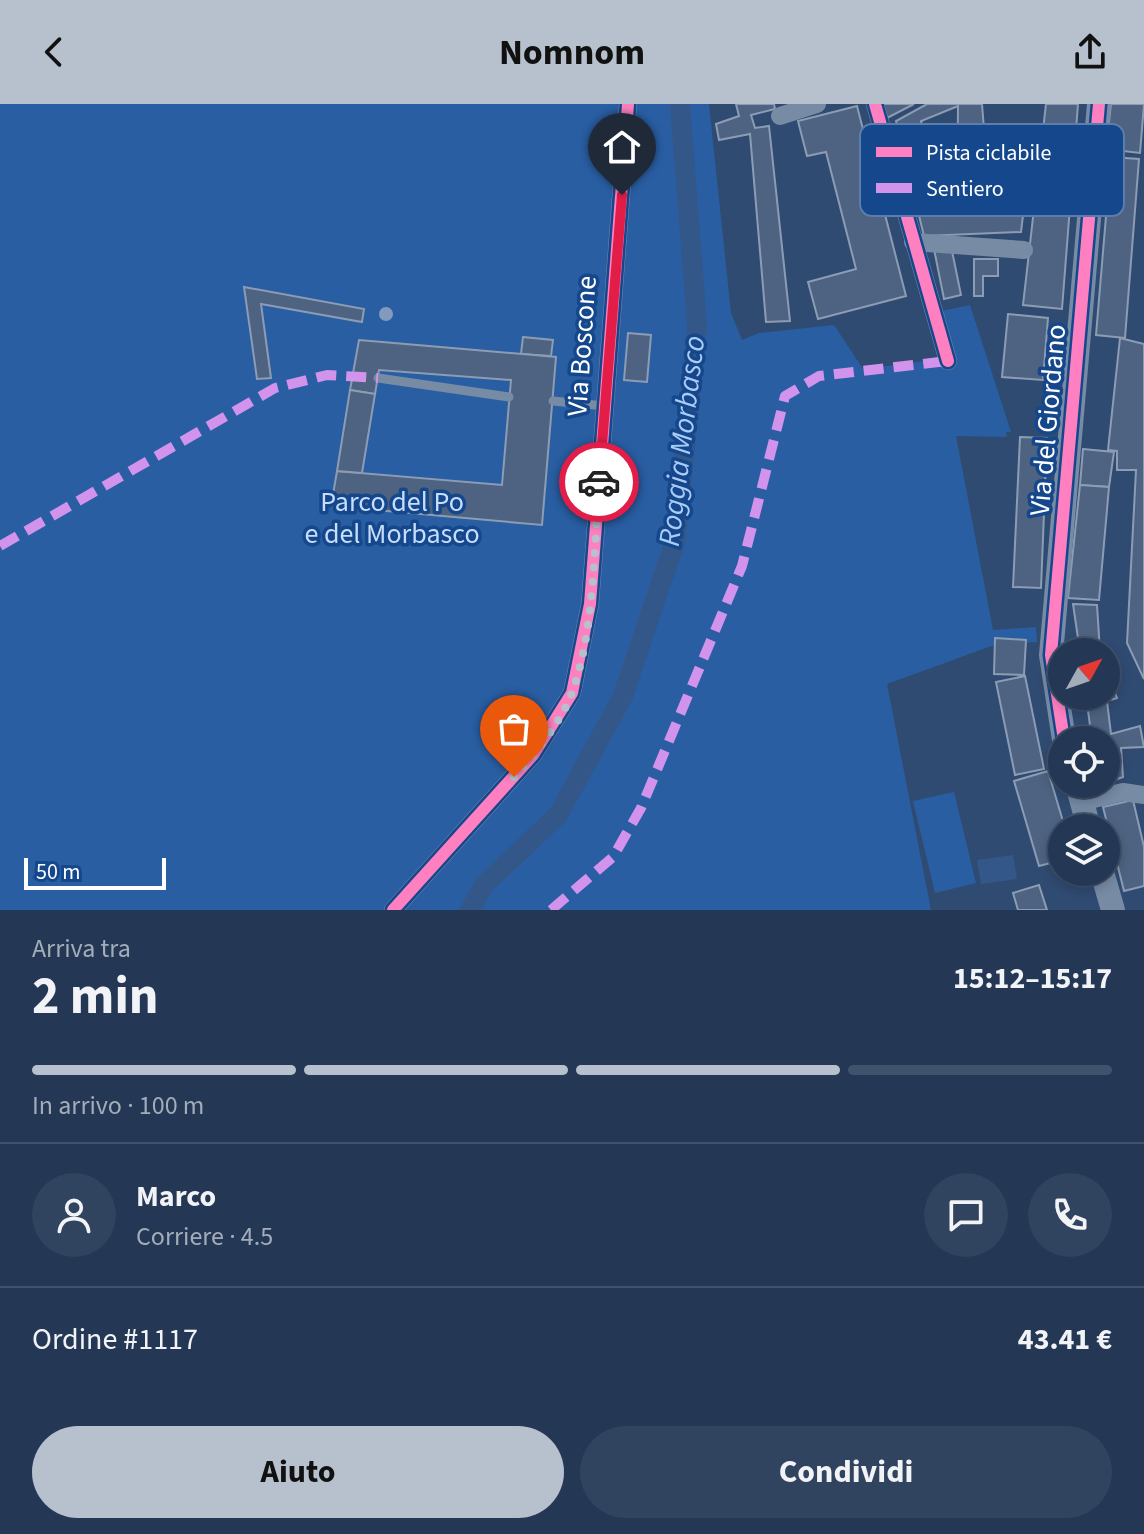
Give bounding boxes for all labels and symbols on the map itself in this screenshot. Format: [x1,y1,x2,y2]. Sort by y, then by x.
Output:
pin [588,113,656,195]
legend [860,124,1124,216]
text: Pista ciclabile [926,137,1051,169]
text: Sentiero [926,173,1004,205]
street label: Via Boscone [557,274,607,418]
street label: Via del Giordano [1020,323,1076,517]
water label: Roggia Morbasco [648,333,716,549]
courier [559,442,639,522]
park label: Parco del Po e del Morbasco [304,482,480,554]
north arrow [1048,638,1120,710]
pin [480,695,548,777]
scale bar [24,854,166,890]

